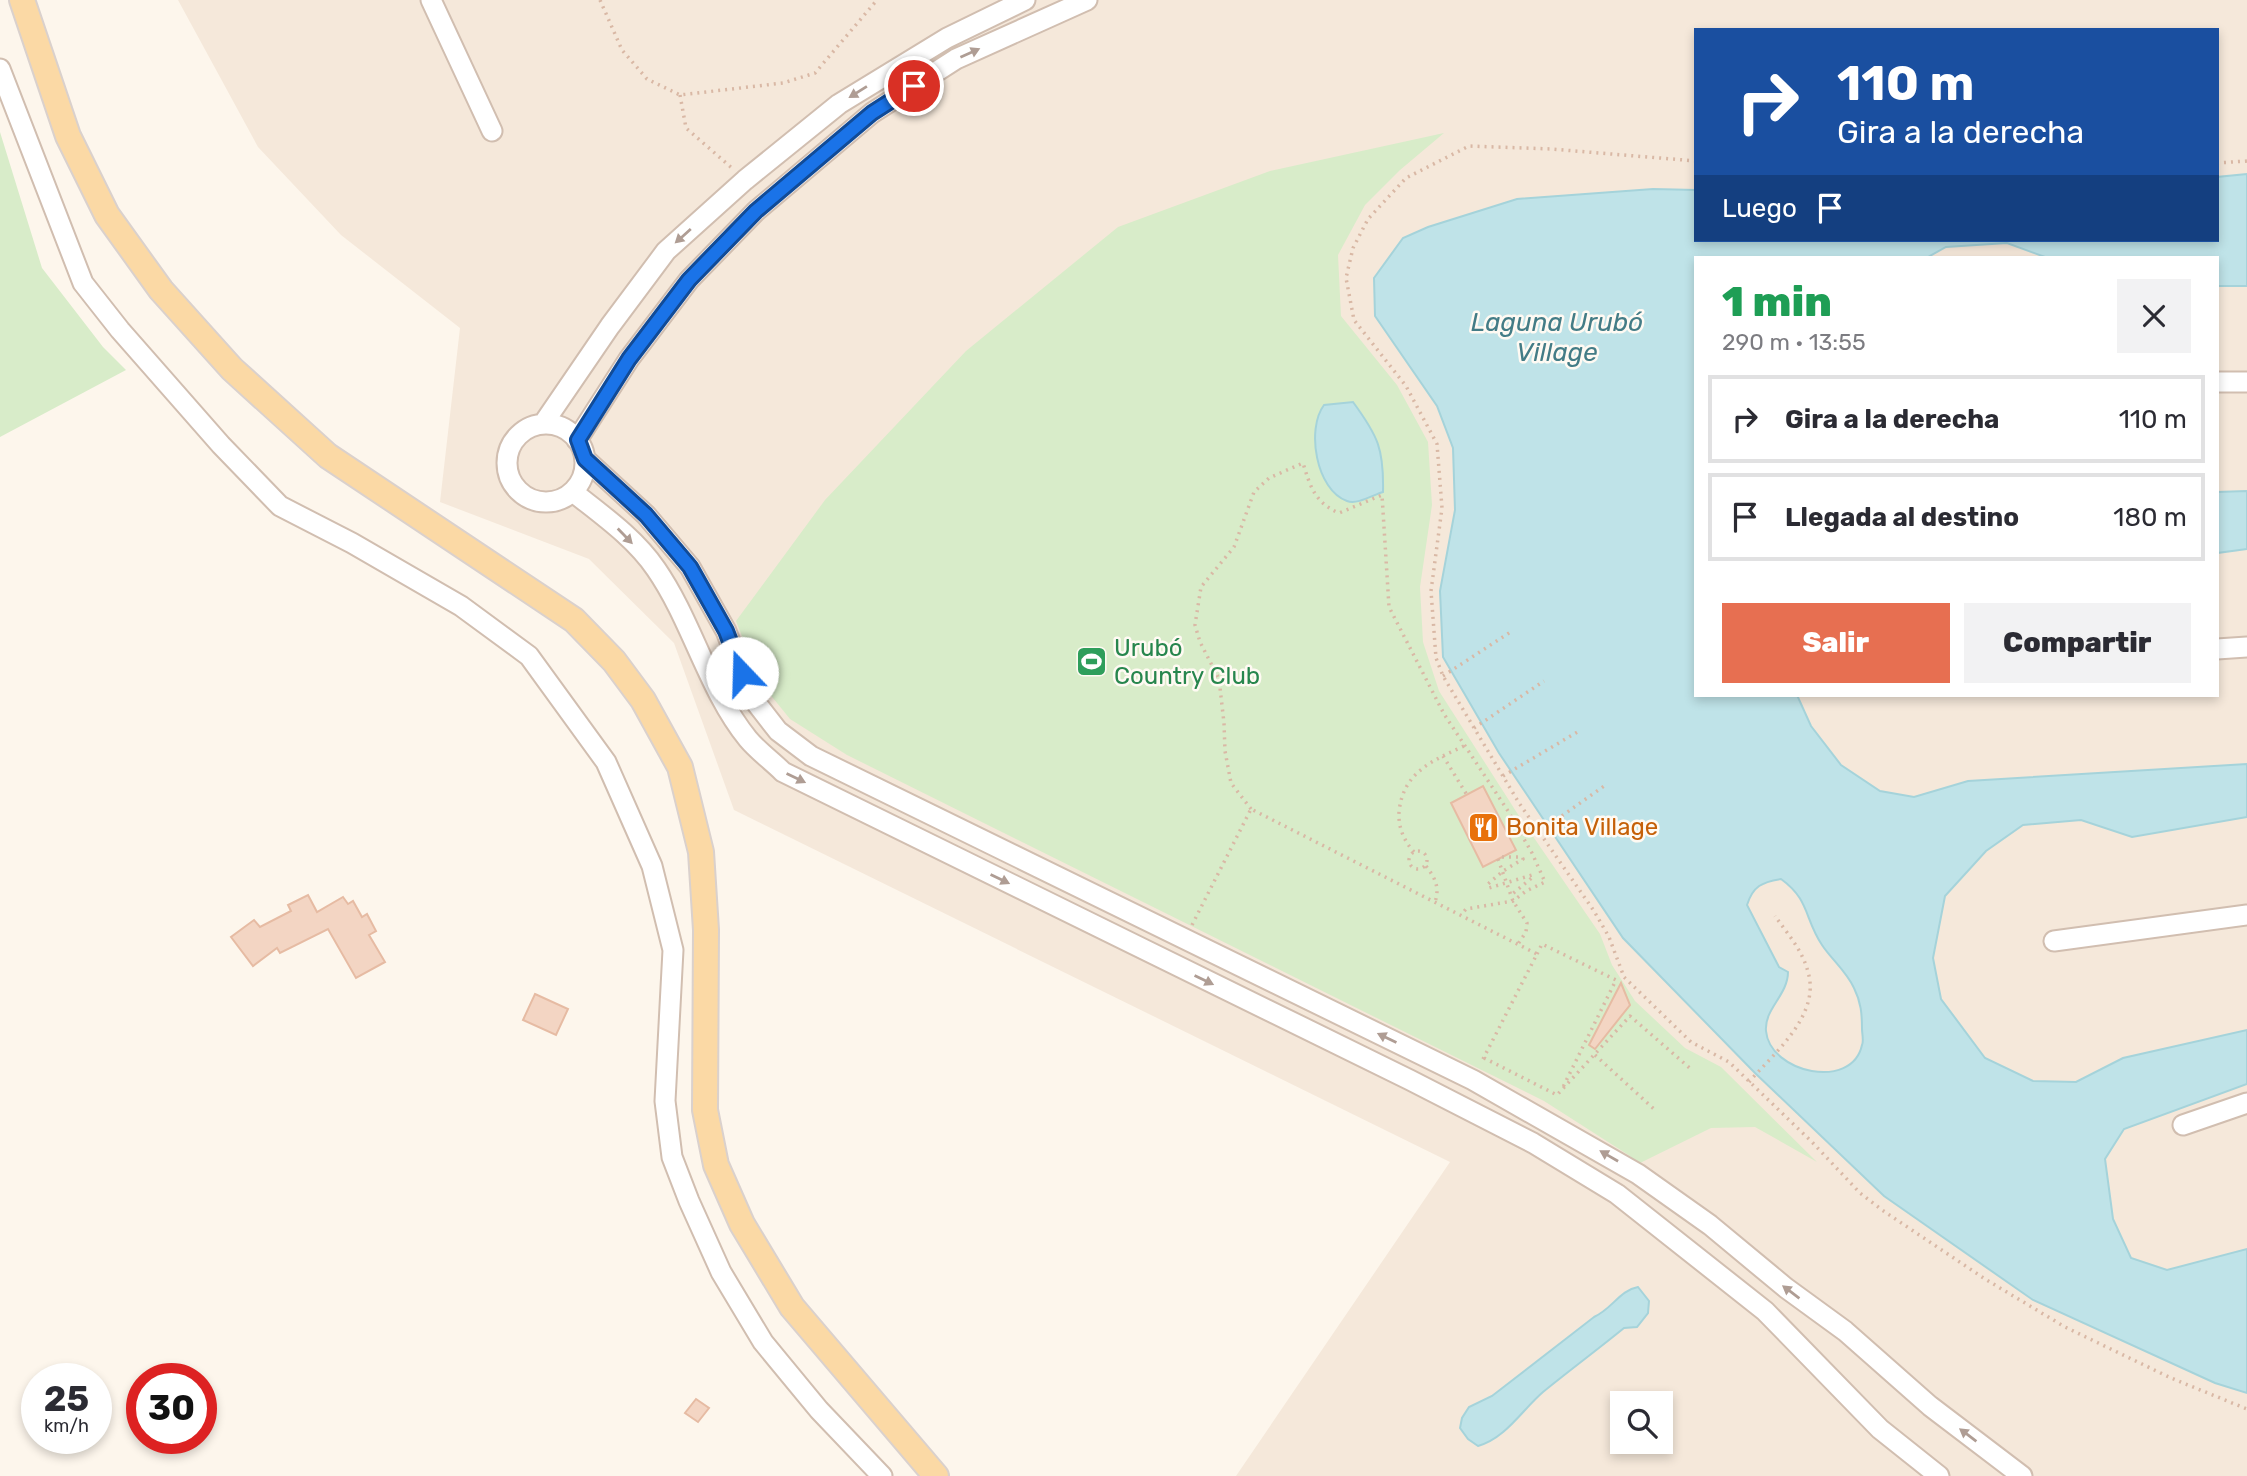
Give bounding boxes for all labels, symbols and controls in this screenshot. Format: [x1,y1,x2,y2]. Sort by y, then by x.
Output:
one-way arrow [960,47,981,58]
text: 110 m [1837,54,1974,112]
pin [884,56,944,116]
icon: right [1722,56,1813,147]
icon: arrive [895,67,933,105]
one-way arrow [849,86,868,99]
text: Gira a la derecha [1837,113,2084,151]
icon: arrive [1811,189,1849,227]
text: Luego [1722,193,1797,224]
one-way arrow [674,228,691,243]
text: 1 min [1722,277,1832,327]
button: close [2117,279,2191,353]
water label: Laguna Urubó Village [1471,307,1643,368]
text: 290 m · 13:55 [1722,328,1866,356]
icon: right [1726,400,1764,438]
text: Gira a la derecha [1785,404,1999,435]
text: 110 m [2119,404,2187,435]
icon: arrive [1726,498,1764,536]
text: Llegada al destino [1785,502,2019,533]
text: 180 m [2113,502,2187,533]
one-way arrow [617,527,633,544]
button: Salir [1722,603,1950,683]
button: Compartir [1964,603,2191,683]
place label: Urubó Country Club [1114,634,1260,690]
position arrow [705,636,779,710]
sports icon: Urubó Country Club [1074,645,1108,679]
one-way arrow [786,773,806,784]
restaurant icon: Bonita Village [1466,810,1500,844]
place label: Bonita Village [1506,813,1658,841]
one-way arrow [990,874,1010,885]
one-way arrow [1194,975,1214,986]
one-way arrow [1377,1032,1397,1043]
one-way arrow [1599,1150,1619,1162]
one-way arrow [1782,1285,1800,1299]
speed limit sign: 30 [126,1363,217,1454]
text: 25 [44,1378,89,1420]
map controls [1610,1391,1673,1454]
button: search [1610,1391,1673,1454]
text: km/h [44,1415,89,1437]
one-way arrow [1959,1428,1977,1442]

